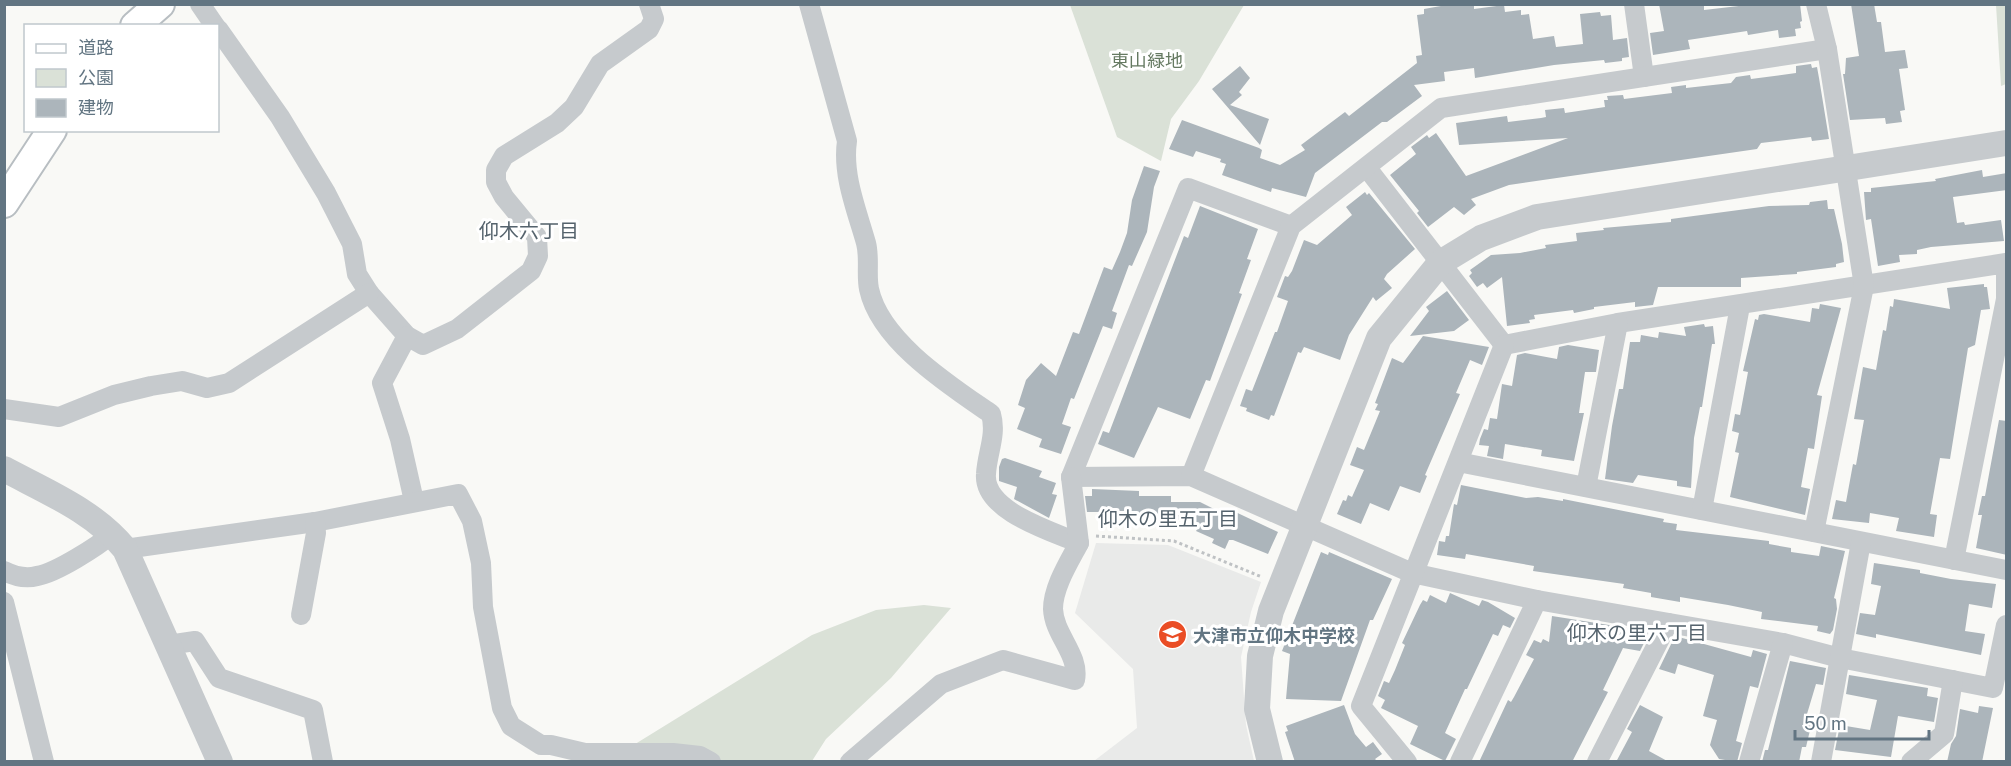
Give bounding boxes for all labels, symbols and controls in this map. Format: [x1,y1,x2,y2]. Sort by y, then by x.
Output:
legend [24,24,219,132]
text: 道路 [78,37,114,58]
park label: 東山緑地 [1111,50,1183,71]
text: 公園 [78,67,114,88]
text: 建物 [78,97,114,118]
district label: 仰木六丁目 [479,219,579,243]
district label: 仰木の里五丁目 [1098,507,1238,531]
school or university icon: 大津市立仰木中学校 [1156,619,1188,651]
district label: 仰木の里六丁目 [1567,621,1707,645]
place label: 大津市立仰木中学校 [1193,625,1355,646]
scale bar [1795,703,1928,741]
text: 50 m [1804,713,1847,734]

